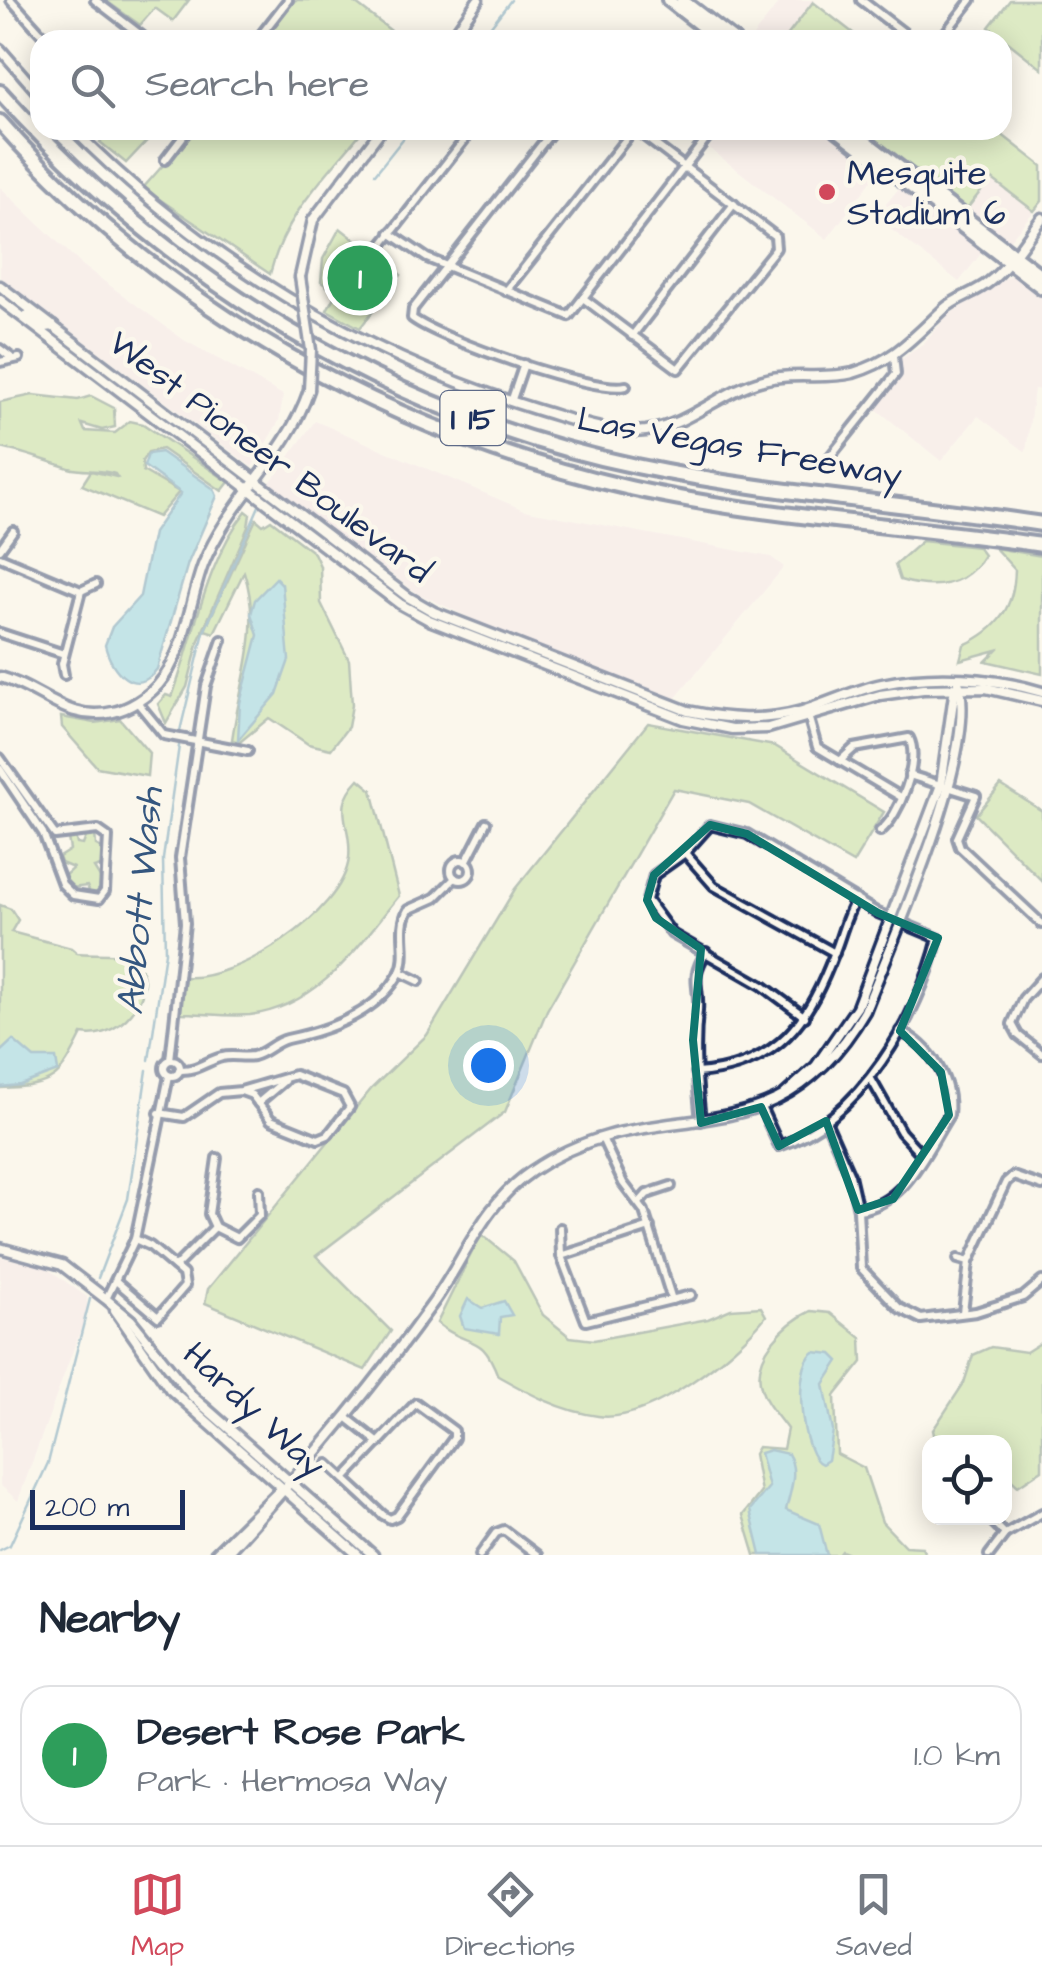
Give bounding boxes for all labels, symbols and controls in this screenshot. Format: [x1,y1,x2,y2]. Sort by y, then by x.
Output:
search box [30,30,1012,140]
icon: search [65,58,120,113]
text: Search here [145,59,369,111]
place label: Mesquite Stadium 6 [847,149,1006,238]
marker: Mesquite Stadium 6 [816,181,838,203]
pin: 1 [328,240,392,316]
street label: West Pioneer Boulevard [98,319,442,595]
road number: I 15 [440,391,506,445]
street label: Las Vegas Freeway [573,395,906,502]
water label: Abbott Wash [105,784,177,1017]
your location [463,1040,514,1091]
street label: Hardy Way [171,1331,336,1490]
map controls [922,1435,1012,1525]
button: locate [922,1435,1012,1525]
scale bar [30,1485,185,1530]
text: 200 m [45,1488,129,1527]
text: Nearby [40,1591,180,1649]
text: Desert Rose Park [137,1707,465,1759]
text: 1 [72,1733,77,1778]
text: 1.0 km [914,1733,1000,1778]
text: Park · Hermosa Way [137,1759,447,1804]
tab: Map [130,1867,185,1966]
tab: Directions [445,1867,575,1966]
tab: Saved [836,1867,912,1966]

